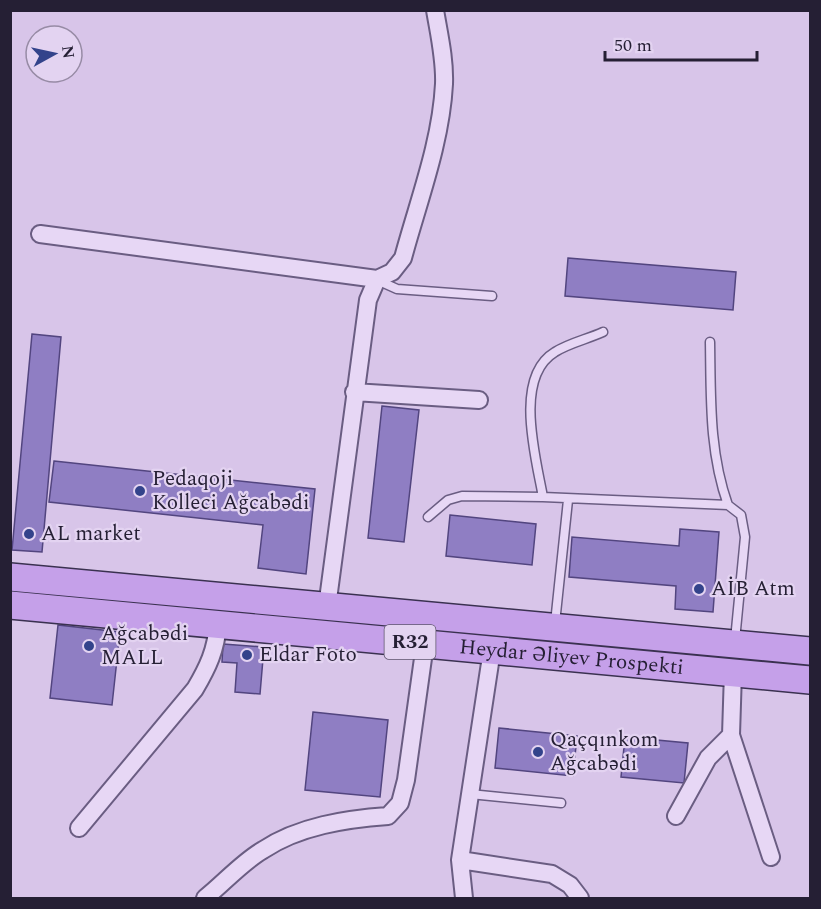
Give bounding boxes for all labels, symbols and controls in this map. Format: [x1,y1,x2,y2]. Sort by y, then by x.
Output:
north arrow [24,24,84,84]
scale bar [605,24,756,62]
text: 50 m [614,32,652,59]
text: N [55,44,81,60]
place label: Pedaqoji Kolleci Ağcabədi [152,463,310,519]
marker: Pedaqoji Kolleci Ağcabədi [133,484,147,498]
place label: AL market [41,518,141,550]
marker: AL market [22,527,36,541]
place label: AİB Atm [711,573,795,605]
marker: AİB Atm [692,582,706,596]
place label: Ağcabədi MALL [101,618,188,674]
road number: R32 [384,625,436,659]
street label: Heydar Əliyev Prospekti [458,631,685,684]
marker: Ağcabədi MALL [82,639,96,653]
place label: Eldar Foto [259,639,357,671]
marker: Eldar Foto [240,648,254,662]
place label: Qaçqınkom Ağcabədi [550,724,659,780]
marker: Qaçqınkom Ağcabədi [531,745,545,759]

